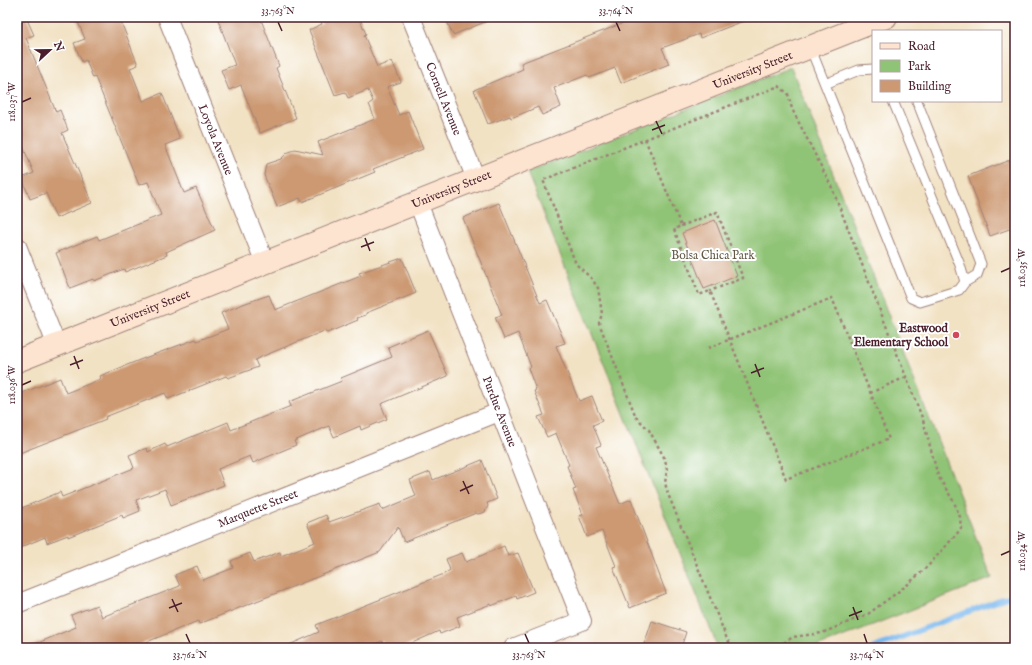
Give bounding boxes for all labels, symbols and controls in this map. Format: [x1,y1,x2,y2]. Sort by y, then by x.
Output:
text: 33.763°N [261,5,295,18]
text: 33.764°N [599,5,634,18]
north arrow [30,30,70,70]
legend [872,30,1002,102]
text: N [50,39,67,54]
text: Road [908,39,936,54]
street label: University Street [710,47,795,92]
text: Park [908,59,931,74]
street label: Cornell Avenue [422,60,465,138]
text: Building [908,79,952,94]
text: 118.037°W [6,82,19,122]
street label: Loyola Avenue [195,102,237,178]
street label: University Street [409,167,493,212]
park label: Bolsa Chica Park [671,248,755,263]
text: 118.035°W [1016,248,1029,287]
street label: University Street [108,286,192,331]
place label: Eastwood Elementary School [854,321,949,351]
marker: Eastwood Elementary School [951,330,961,340]
text: 118.036°W [6,365,19,405]
street label: Purdue Avenue [479,374,521,450]
street label: Marquette Street [215,485,300,531]
text: 118.034°W [1016,531,1029,571]
text: 33.762°N [173,649,208,662]
text: 33.763°N [512,649,546,662]
text: 33.764°N [850,649,885,662]

